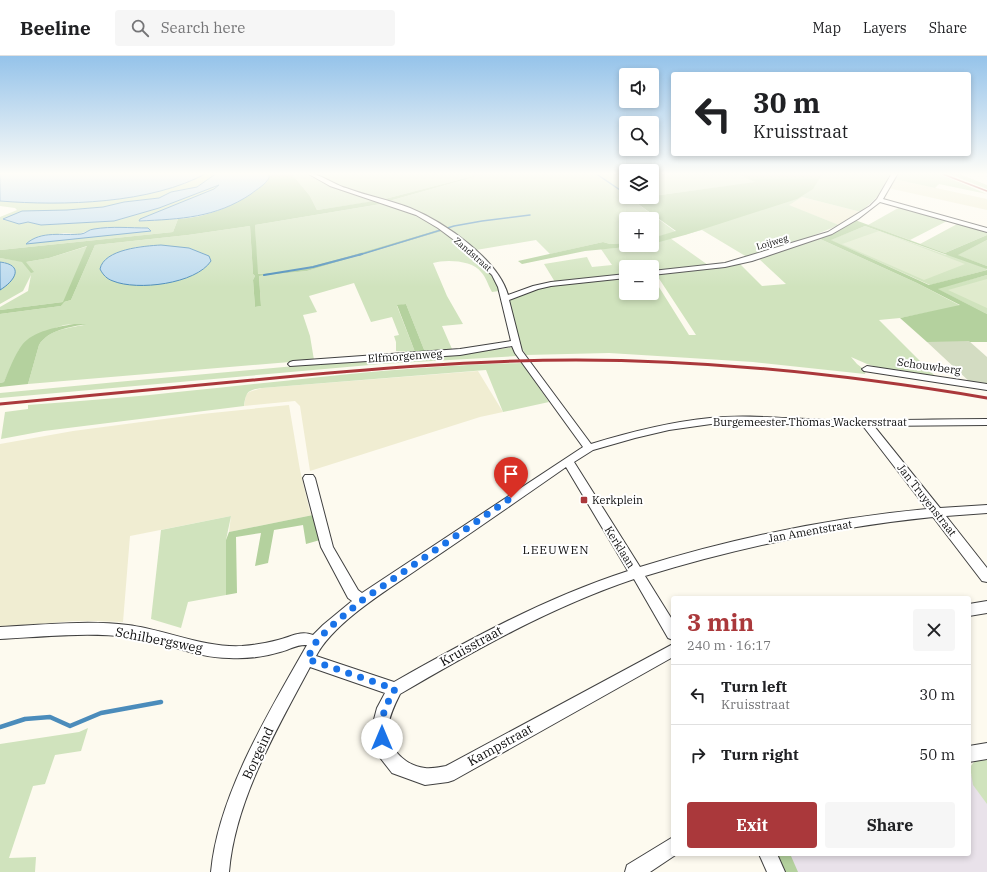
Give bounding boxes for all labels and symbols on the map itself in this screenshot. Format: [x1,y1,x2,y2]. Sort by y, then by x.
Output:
street label: Loijweg [755,232,789,252]
street label: Zandstraat [452,235,494,273]
street label: Elfmorgenweg [367,346,443,366]
street label: Schouwberg [896,355,962,377]
street label: Burgemeester Thomas Wackersstraat [713,415,907,429]
pin [494,457,528,498]
street label: Jan Truyenstraat [894,461,960,539]
place label: Kerkplein [592,493,643,507]
marker: Kerkplein [579,495,589,505]
street label: Jan Amentstraat [767,517,853,545]
street label: Kerklaan [602,523,638,571]
district label: LEEUWEN [523,542,589,557]
street label: Kruisstraat [437,622,506,670]
street label: Schilbergsweg [114,623,204,657]
position arrow [361,717,403,759]
street label: Kampstraat [465,720,536,770]
street label: Borgeind [238,724,278,782]

